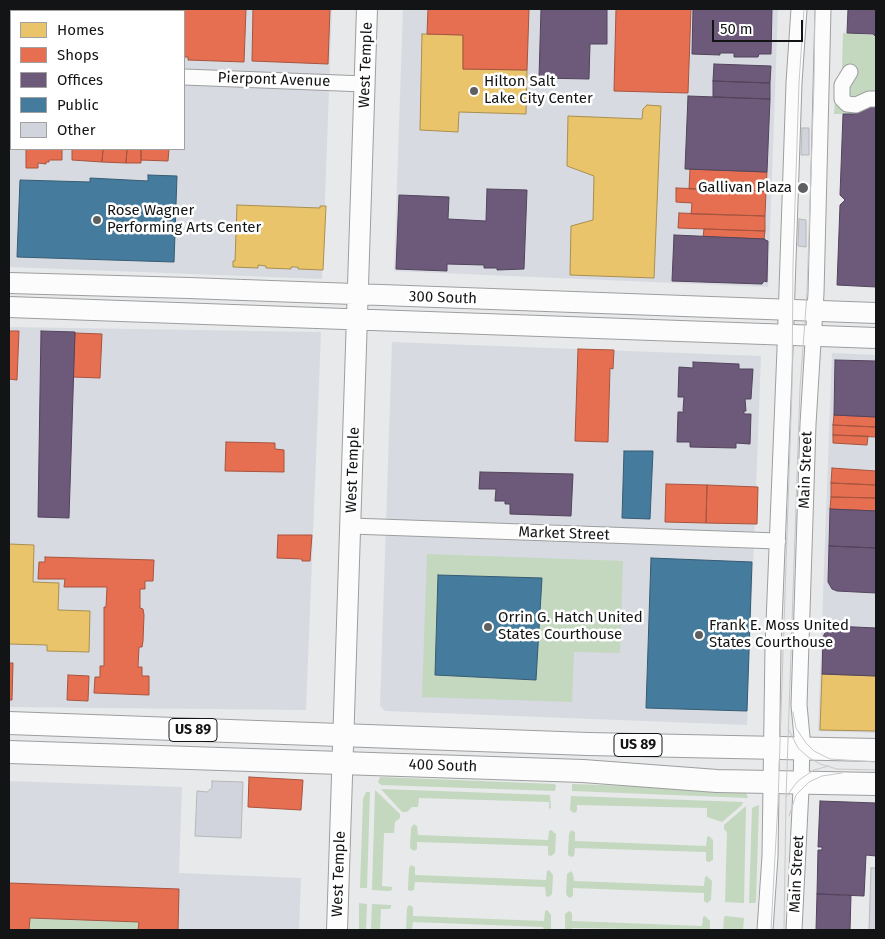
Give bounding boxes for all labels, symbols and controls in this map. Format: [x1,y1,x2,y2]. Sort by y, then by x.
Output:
legend [10,10,185,150]
scale bar [715,10,806,42]
text: 50 m [720,20,753,38]
text: Homes [57,21,104,39]
street label: West Temple [356,22,376,108]
text: Shops [57,46,99,64]
street label: Pierpont Avenue [217,69,331,91]
text: Offices [57,71,103,89]
place label: Hilton Salt Lake City Center [484,73,593,108]
marker: Hilton Salt Lake City Center [468,85,480,97]
text: Public [57,96,99,114]
text: Other [57,121,96,139]
place label: Gallivan Plaza [698,179,792,197]
marker: Gallivan Plaza [796,181,810,195]
place label: Rose Wagner Performing Arts Center [107,202,261,237]
marker: Rose Wagner Performing Arts Center [91,214,103,226]
street label: 300 South [409,288,477,308]
street label: West Temple [343,427,363,513]
street label: Main Street [796,431,816,509]
street label: Market Street [518,523,610,545]
place label: Orrin G. Hatch United States Courthouse [498,609,643,644]
place label: Frank E. Moss United States Courthouse [709,617,849,652]
marker: Orrin G. Hatch United States Courthouse [482,621,494,633]
marker: Frank E. Moss United States Courthouse [693,629,705,641]
road number: US 89 [169,718,217,742]
road number: US 89 [614,734,662,756]
street label: 400 South [408,756,478,776]
street label: West Temple [329,831,349,917]
street label: Main Street [786,835,808,913]

